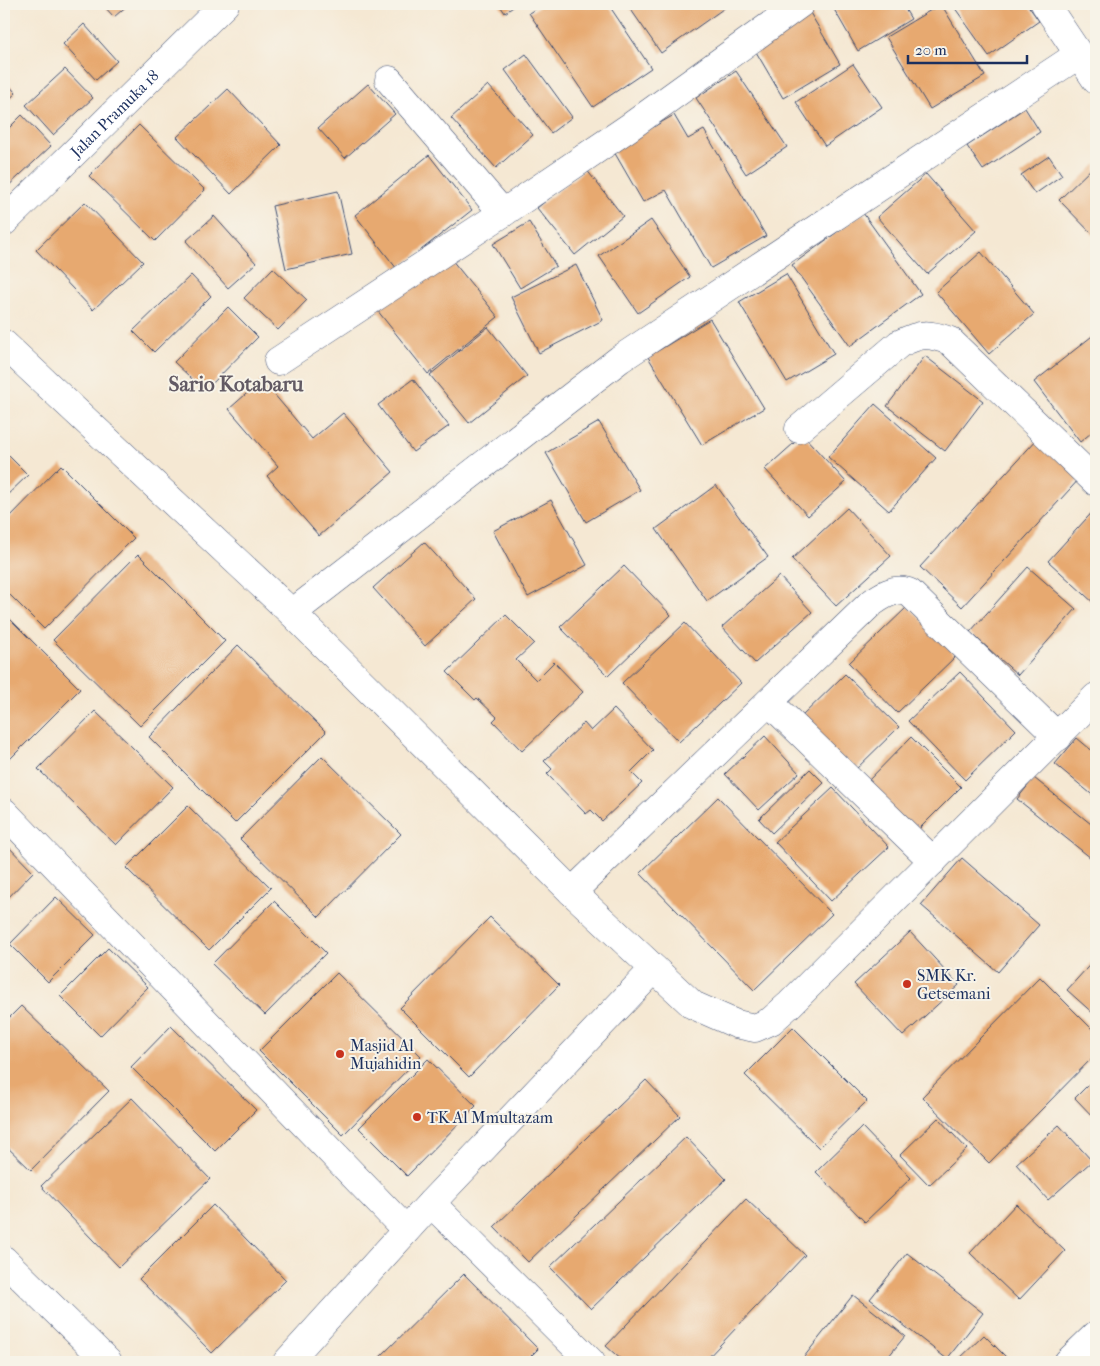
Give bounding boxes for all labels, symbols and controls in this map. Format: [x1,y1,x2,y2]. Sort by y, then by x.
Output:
scale bar [908,32,1026,64]
text: 20 m [915,41,947,59]
street label: Jalan Pramuka 18 [65,66,163,163]
district label: Sario Kotabaru [169,372,304,396]
place label: SMK Kr. Getsemani [917,966,991,1003]
marker: SMK Kr. Getsemani [901,978,913,990]
place label: Masjid Al Mujahidin [350,1036,422,1073]
marker: Masjid Al Mujahidin [334,1048,346,1060]
place label: TK Al Mmultazam [427,1108,554,1127]
marker: TK Al Mmultazam [411,1111,423,1123]

